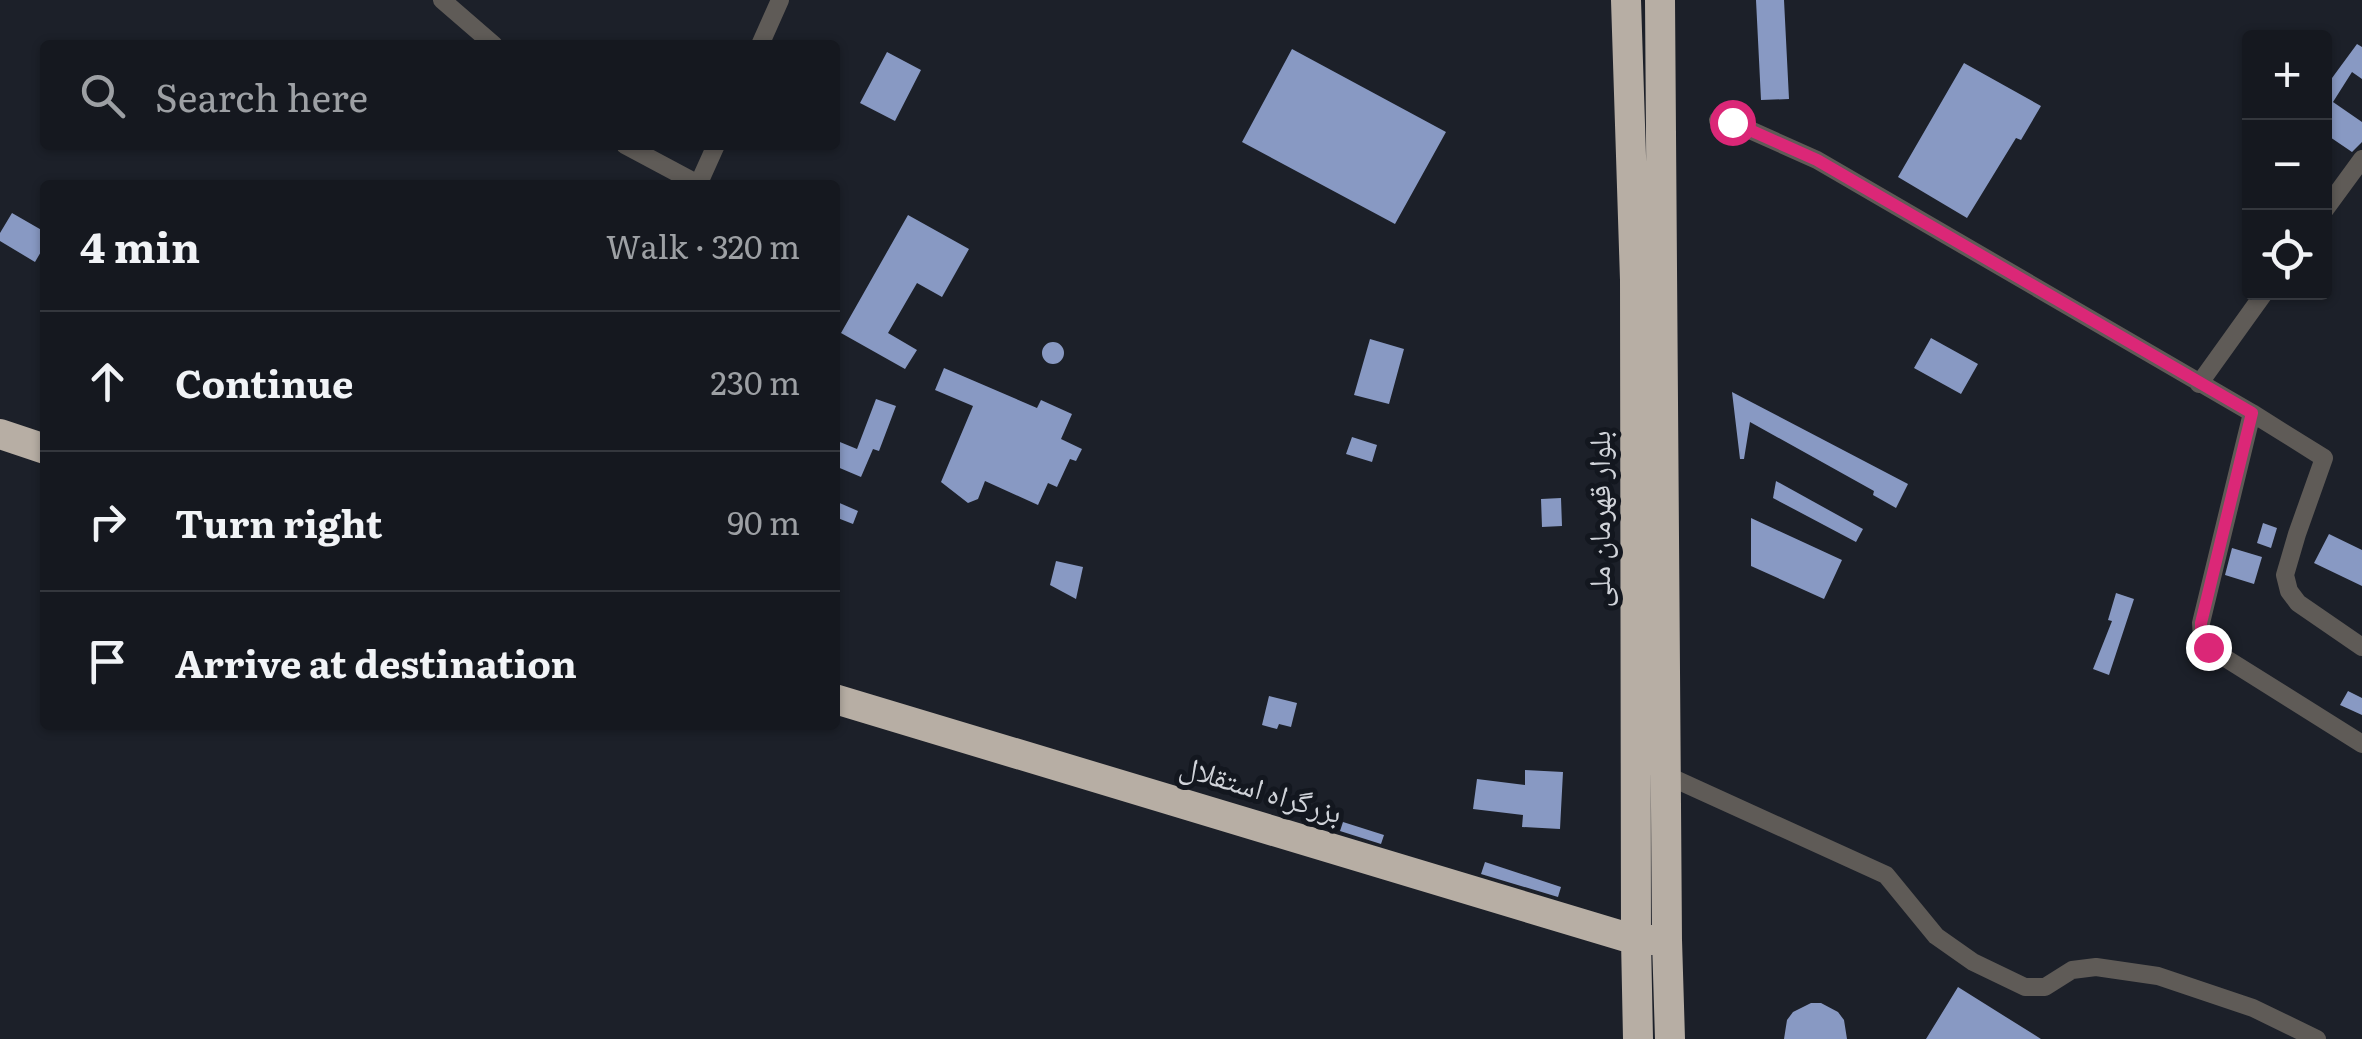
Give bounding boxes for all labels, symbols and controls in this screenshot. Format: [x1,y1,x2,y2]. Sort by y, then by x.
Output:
map controls [2242,30,2332,300]
button: + [2242,30,2332,120]
search box [40,40,840,150]
text: Search here [155,67,368,124]
icon: search [75,68,130,123]
route start [1710,100,1756,146]
button: − [2242,120,2332,210]
button: locate [2242,210,2332,300]
text: 4 min [80,214,200,276]
text: Walk · 320 m [606,221,800,269]
text: Continue [175,353,353,410]
icon: ahead [80,354,135,409]
text: 230 m [710,357,800,405]
street label: بلوار قهرمان ملی [1575,431,1619,608]
text: Turn right [175,493,382,550]
icon: right [80,494,135,549]
text: 90 m [727,497,800,545]
route end [2186,625,2232,671]
text: Arrive at destination [175,633,577,690]
icon: arrive [80,634,135,689]
street label: بزرگراه استقلال [1175,742,1348,833]

